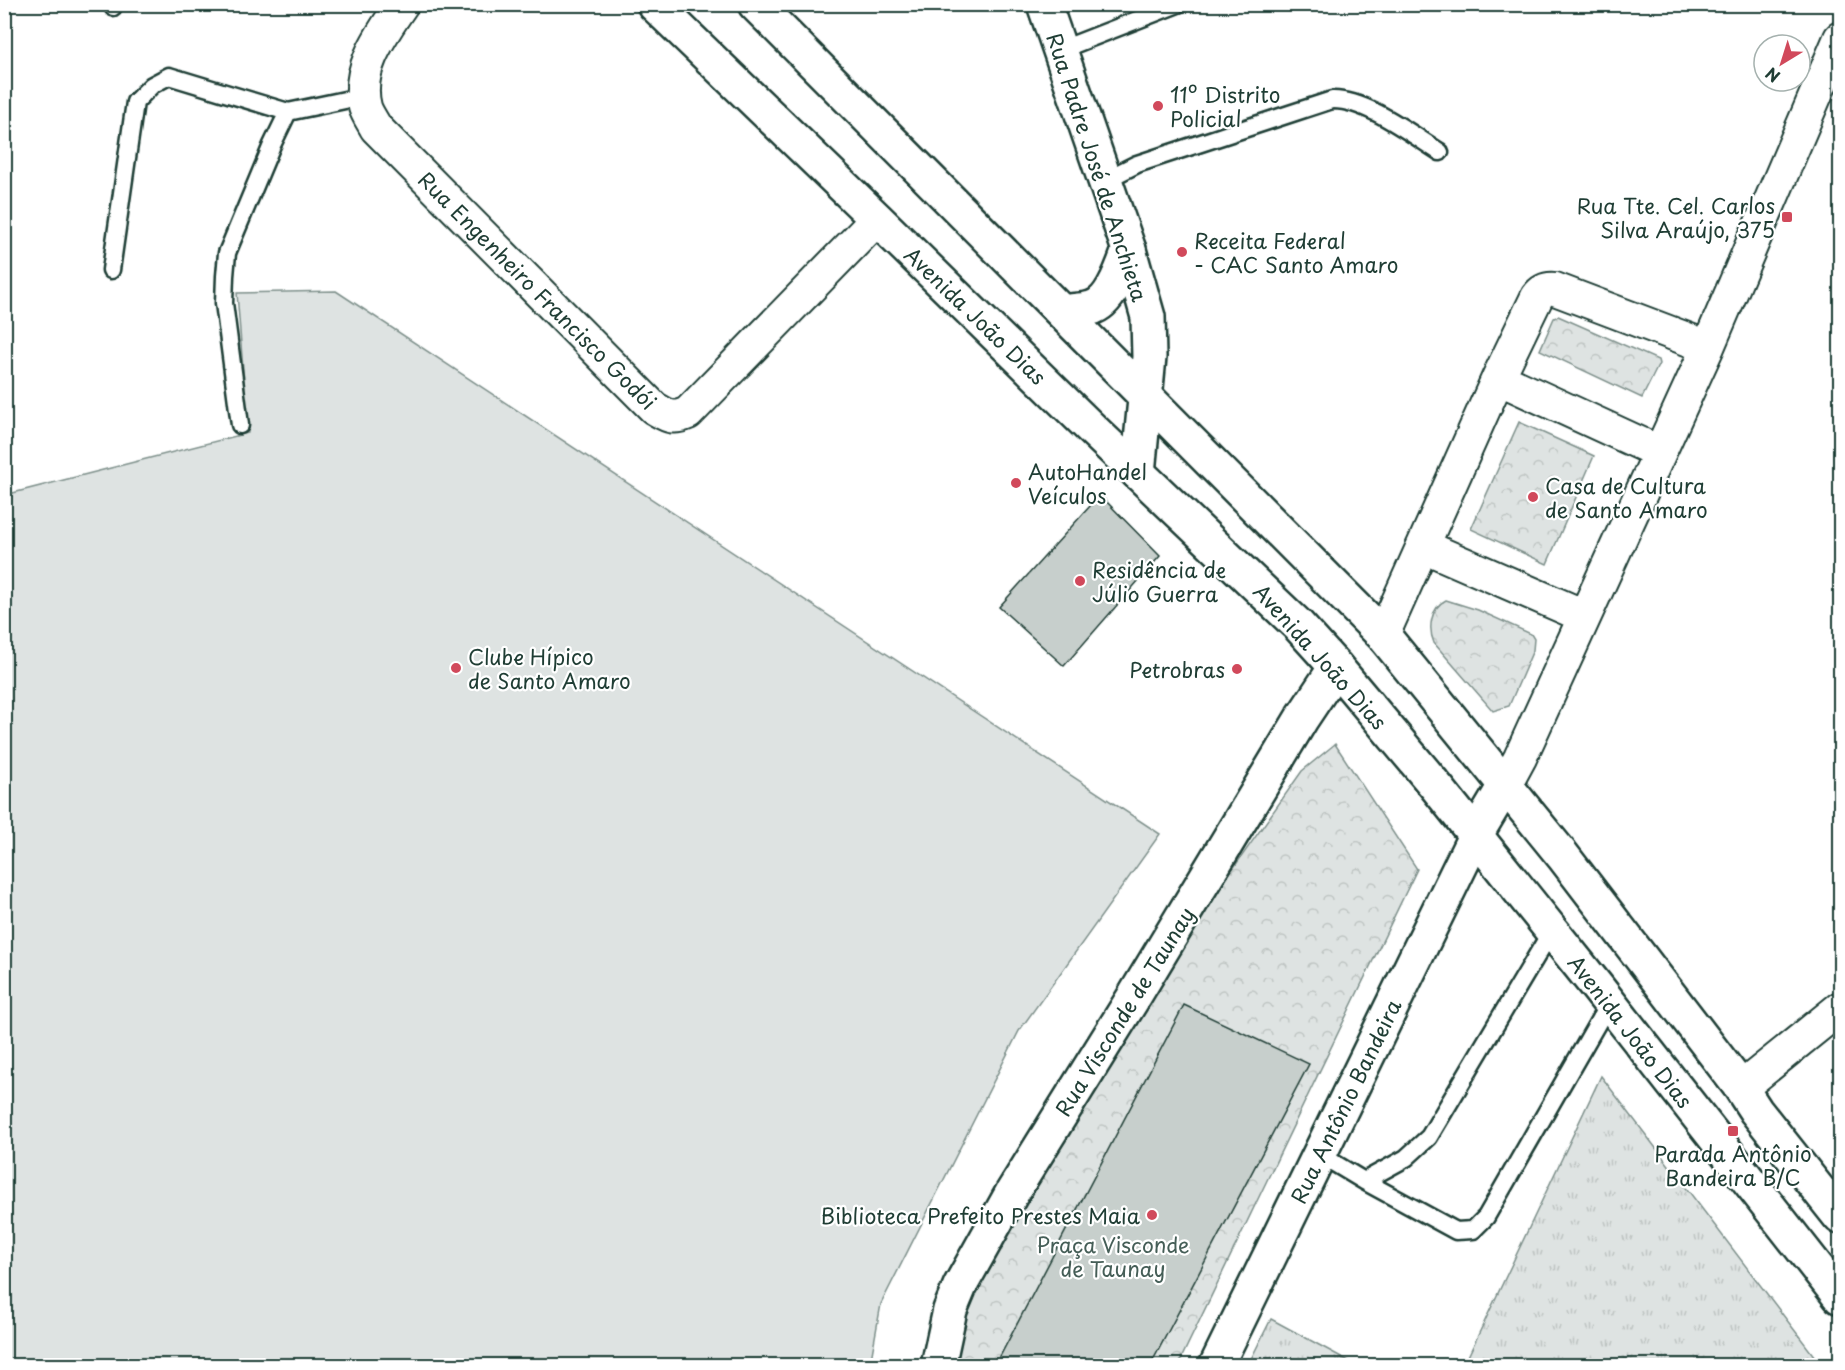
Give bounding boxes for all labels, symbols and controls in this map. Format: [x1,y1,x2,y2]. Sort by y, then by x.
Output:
street label: Rua Padre José de Anchieta [1039,29,1157,305]
north arrow [1752,33,1812,93]
text: N [1760,62,1785,89]
place label: 11º Distrito Policial [1170,78,1280,134]
marker: 11º Distrito Policial [1151,99,1165,113]
street label: Rua Engenheiro Francisco Godói [411,163,665,417]
place label: Rua Tte. Cel. Carlos Silva Araújo, 375 [1577,189,1775,245]
marker: Rua Tte. Cel. Carlos Silva Araújo, 375 [1780,210,1794,224]
place label: Receita Federal - CAC Santo Amaro [1194,224,1398,280]
street label: Avenida João Dias [898,239,1054,391]
marker: Receita Federal - CAC Santo Amaro [1175,245,1189,259]
place label: AutoHandel Veículos [1028,455,1147,511]
place label: Casa de Cultura de Santo Amaro [1545,469,1708,525]
marker: AutoHandel Veículos [1009,476,1023,490]
marker: Casa de Cultura de Santo Amaro [1526,490,1540,504]
place label: Residência de Júlio Guerra [1092,553,1226,609]
marker: Residência de Júlio Guerra [1073,574,1087,588]
street label: Avenida João Dias [1247,576,1395,736]
place label: Clube Hípico de Santo Amaro [468,640,631,696]
place label: Petrobras [1129,653,1225,685]
marker: Clube Hípico de Santo Amaro [449,661,463,675]
marker: Petrobras [1230,662,1244,676]
street label: Rua Visconde de Taunay [1046,900,1202,1122]
street label: Avenida João Dias [1561,948,1701,1114]
street label: Rua Antônio Bandeira [1282,993,1409,1209]
marker: Parada Antônio Bandeira B/C [1726,1124,1740,1138]
place label: Parada Antônio Bandeira B/C [1654,1137,1812,1193]
place label: Biblioteca Prefeito Prestes Maia [820,1199,1141,1231]
marker: Biblioteca Prefeito Prestes Maia [1145,1208,1159,1222]
park label: Praça Visconde de Taunay [1037,1228,1189,1284]

